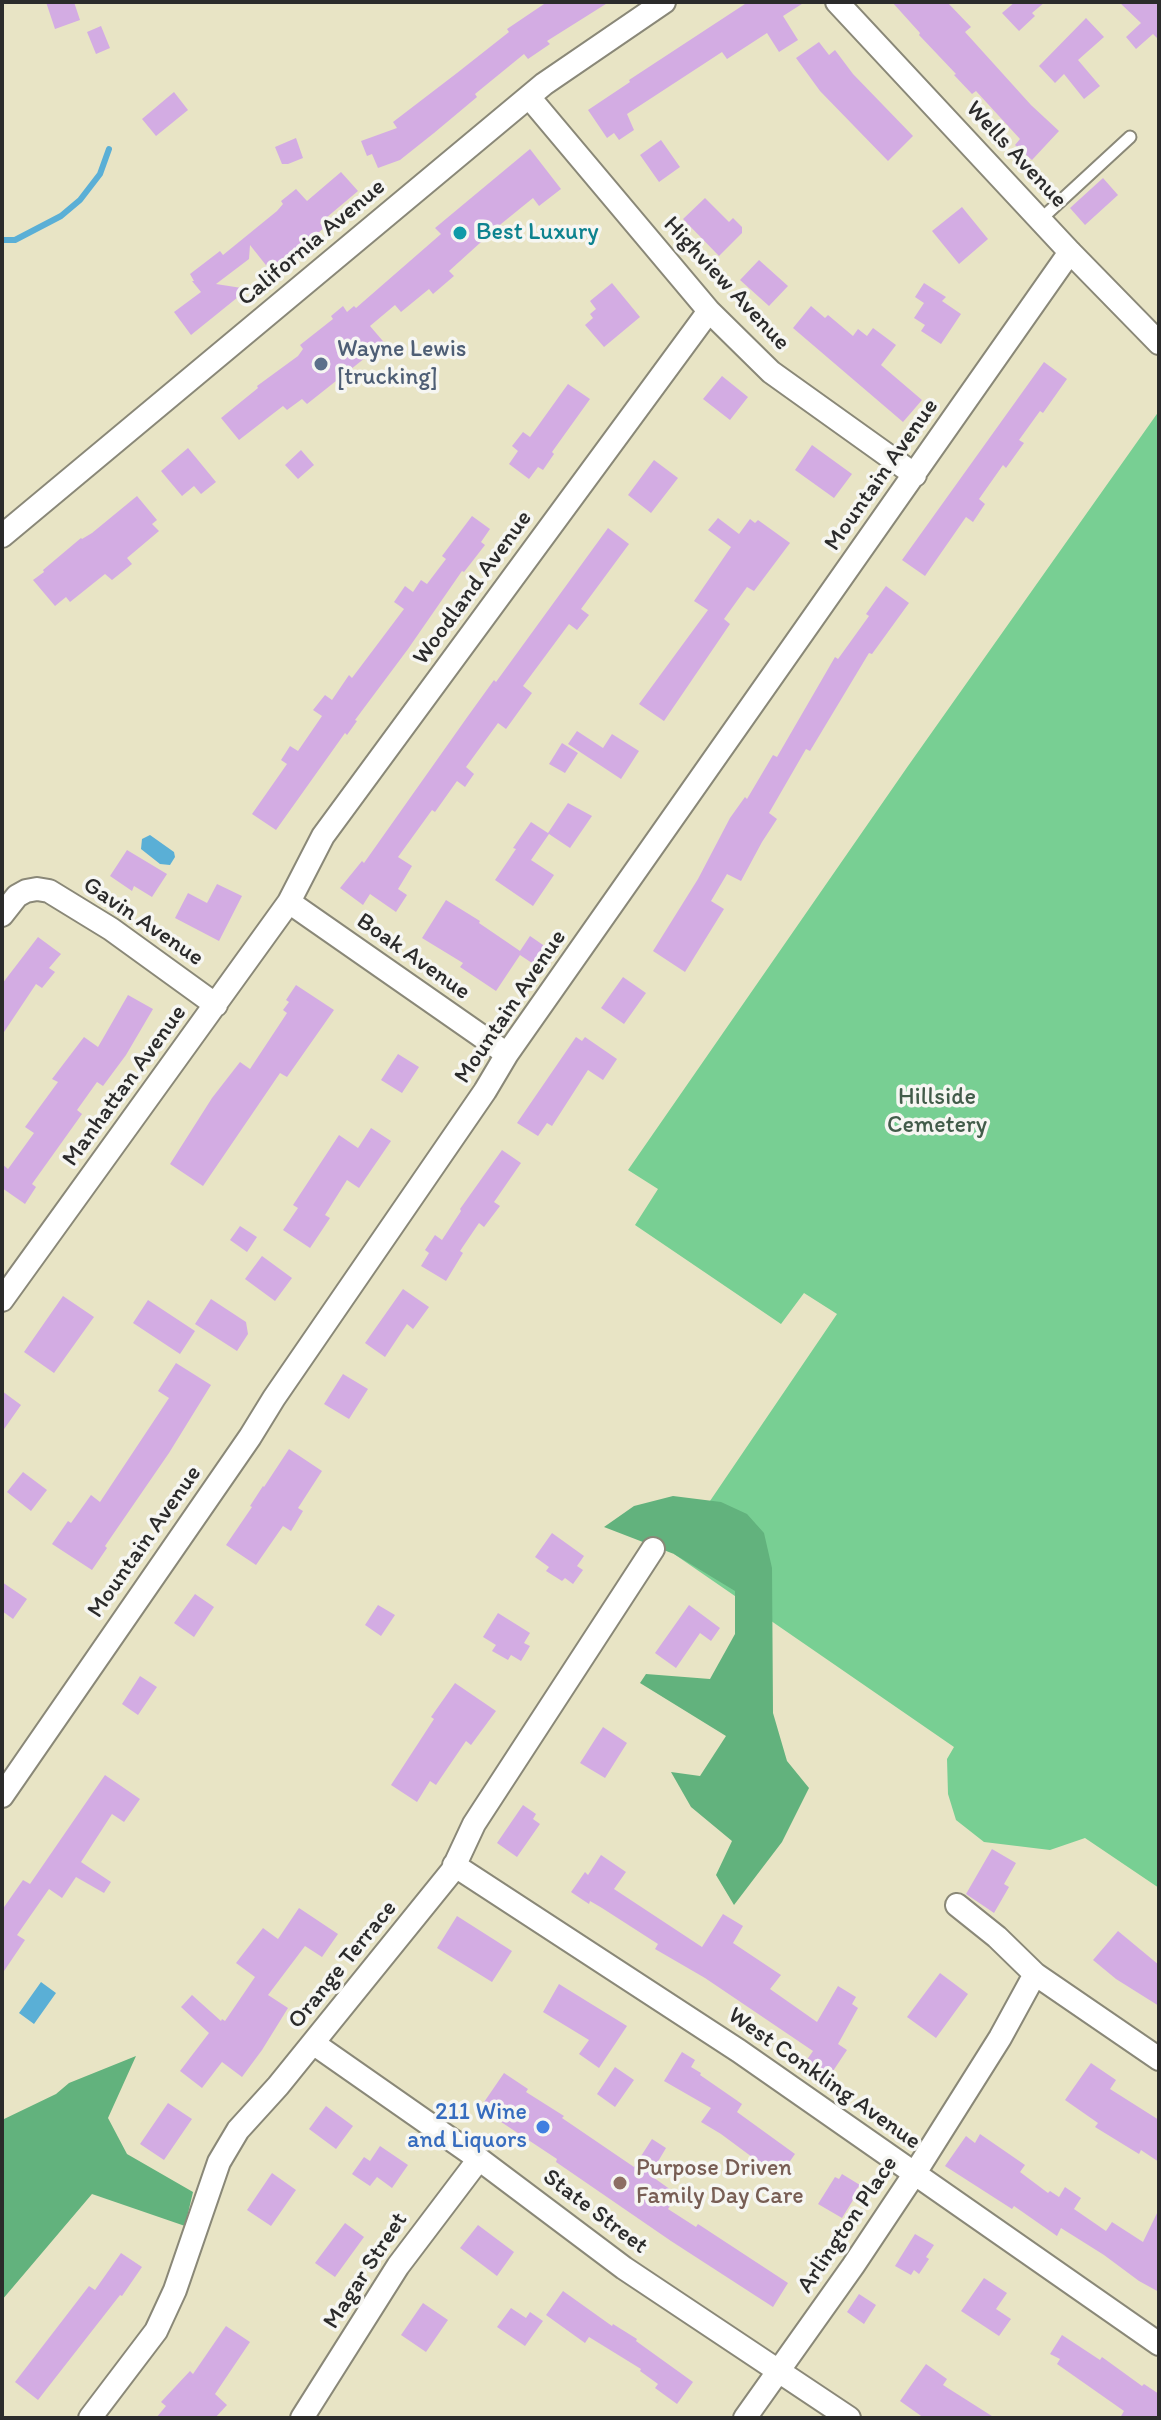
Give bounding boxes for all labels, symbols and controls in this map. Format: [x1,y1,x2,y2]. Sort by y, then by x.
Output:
street label: Wells Avenue [959,95,1073,215]
street label: California Avenue [232,173,392,313]
street label: Highview Avenue [656,211,796,357]
place label: Best Luxury [476,219,599,247]
marker: Best Luxury [451,224,469,242]
place label: Wayne Lewis [trucking] [337,336,467,392]
marker: Wayne Lewis [trucking] [312,355,330,373]
street label: Mountain Avenue [819,393,945,557]
street label: Woodland Avenue [407,505,539,671]
street label: Gavin Avenue [77,871,209,973]
street label: Boak Avenue [350,907,476,1007]
street label: Mountain Avenue [449,925,573,1089]
street label: Manhattan Avenue [57,1000,193,1172]
park label: Hillside Cemetery [887,1084,987,1140]
street label: Mountain Avenue [82,1460,208,1624]
street label: Orange Terrace [282,1895,404,2035]
street label: West Conkling Avenue [722,2002,926,2156]
place label: 211 Wine and Liquors [407,2099,527,2155]
marker: 211 Wine and Liquors [534,2118,552,2136]
street label: Arlington Place [792,2151,904,2299]
place label: Purpose Driven Family Day Care [636,2155,804,2211]
street label: State Street [537,2163,653,2261]
marker: Purpose Driven Family Day Care [611,2174,629,2192]
street label: Magar Street [318,2207,414,2335]

